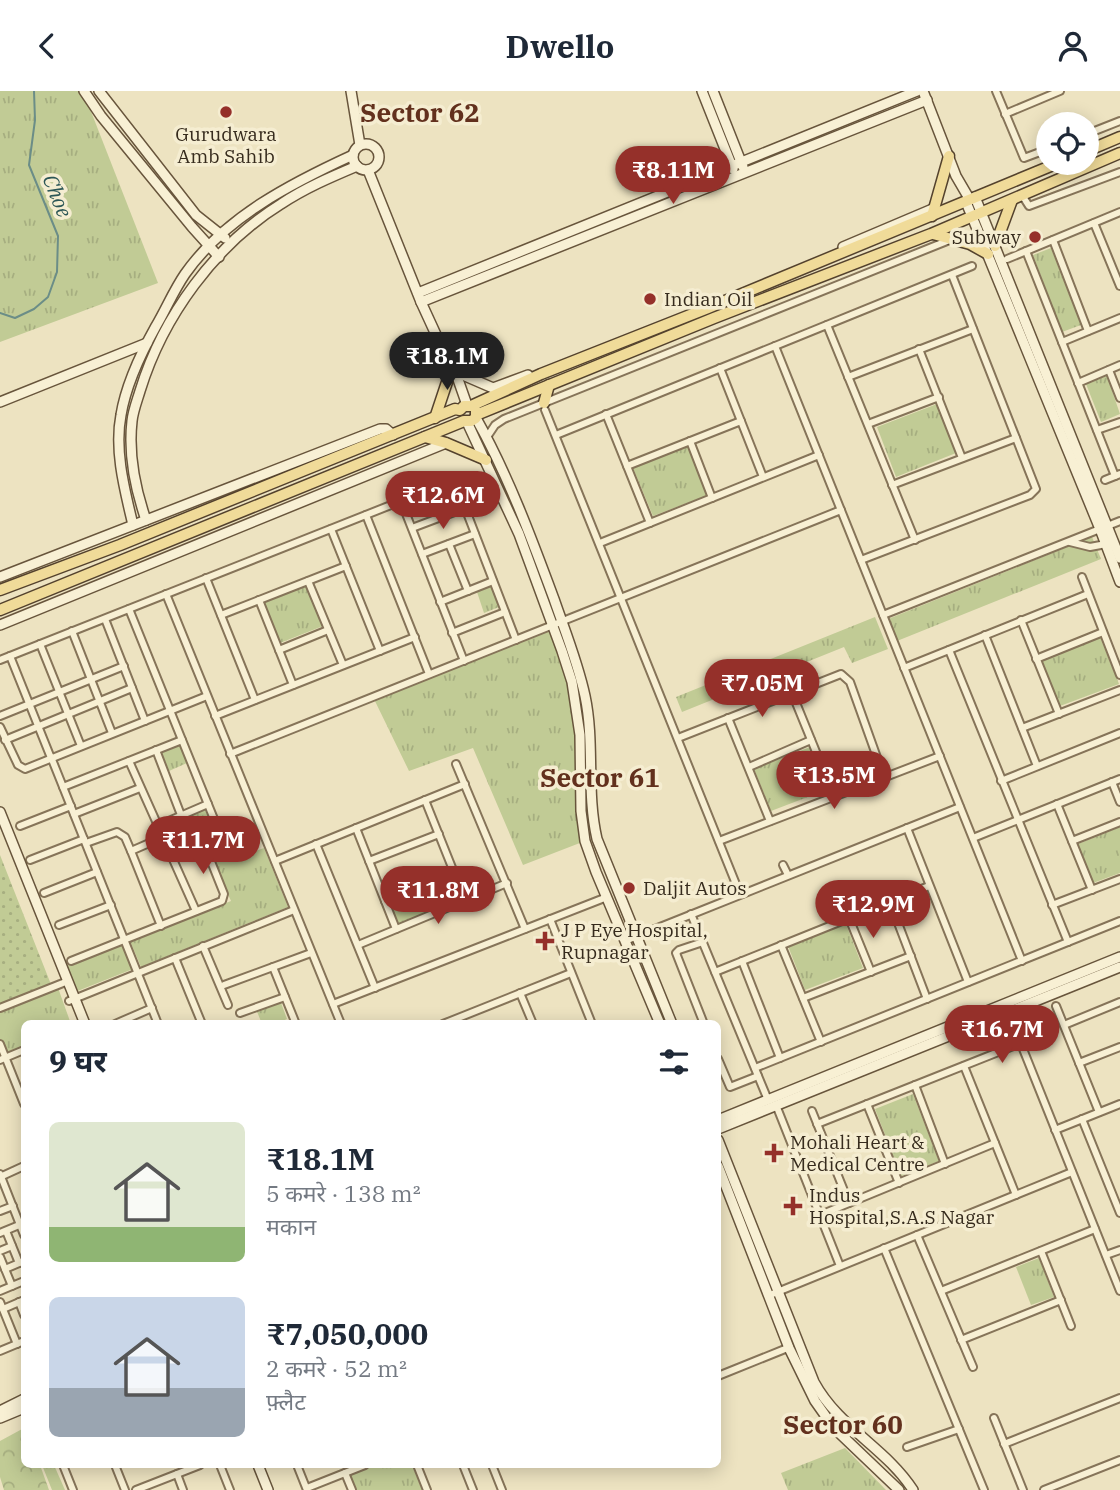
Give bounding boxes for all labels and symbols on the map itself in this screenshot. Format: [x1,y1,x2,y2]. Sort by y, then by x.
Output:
district label: Sector 62 [360,95,480,129]
marker: Gurudwara Amb Sahib [218,104,234,120]
place label: Gurudwara Amb Sahib [175,122,277,168]
pin: ₹8.11M [616,146,730,206]
water label: Choe [37,170,79,222]
place label: Subway [952,225,1022,249]
marker: Subway [1027,229,1043,245]
place label: Indian Oil [664,287,753,311]
marker: Indian Oil [642,291,658,307]
pin: ₹18.1M [390,333,504,392]
pin: ₹12.6M [386,471,500,531]
pin: ₹7.05M [705,659,819,719]
pin: ₹13.5M [777,751,891,811]
district label: Sector 61 [540,760,660,794]
pin: ₹11.7M [146,817,260,876]
pin: ₹11.8M [381,867,495,926]
place label: Daljit Autos [643,876,746,900]
marker: Daljit Autos [621,880,637,896]
pin: ₹12.9M [816,881,930,940]
place label: J P Eye Hospital, Rupnagar [561,918,708,964]
marker: J P Eye Hospital, Rupnagar [535,931,555,951]
pin: ₹16.7M [945,1005,1059,1065]
place label: Mohali Heart & Medical Centre [790,1130,925,1176]
marker: Mohali Heart & Medical Centre [764,1143,784,1163]
place label: Indus Hospital,S.A.S Nagar [809,1183,995,1229]
marker: Indus Hospital,S.A.S Nagar [783,1196,803,1216]
district label: Sector 60 [783,1407,903,1441]

